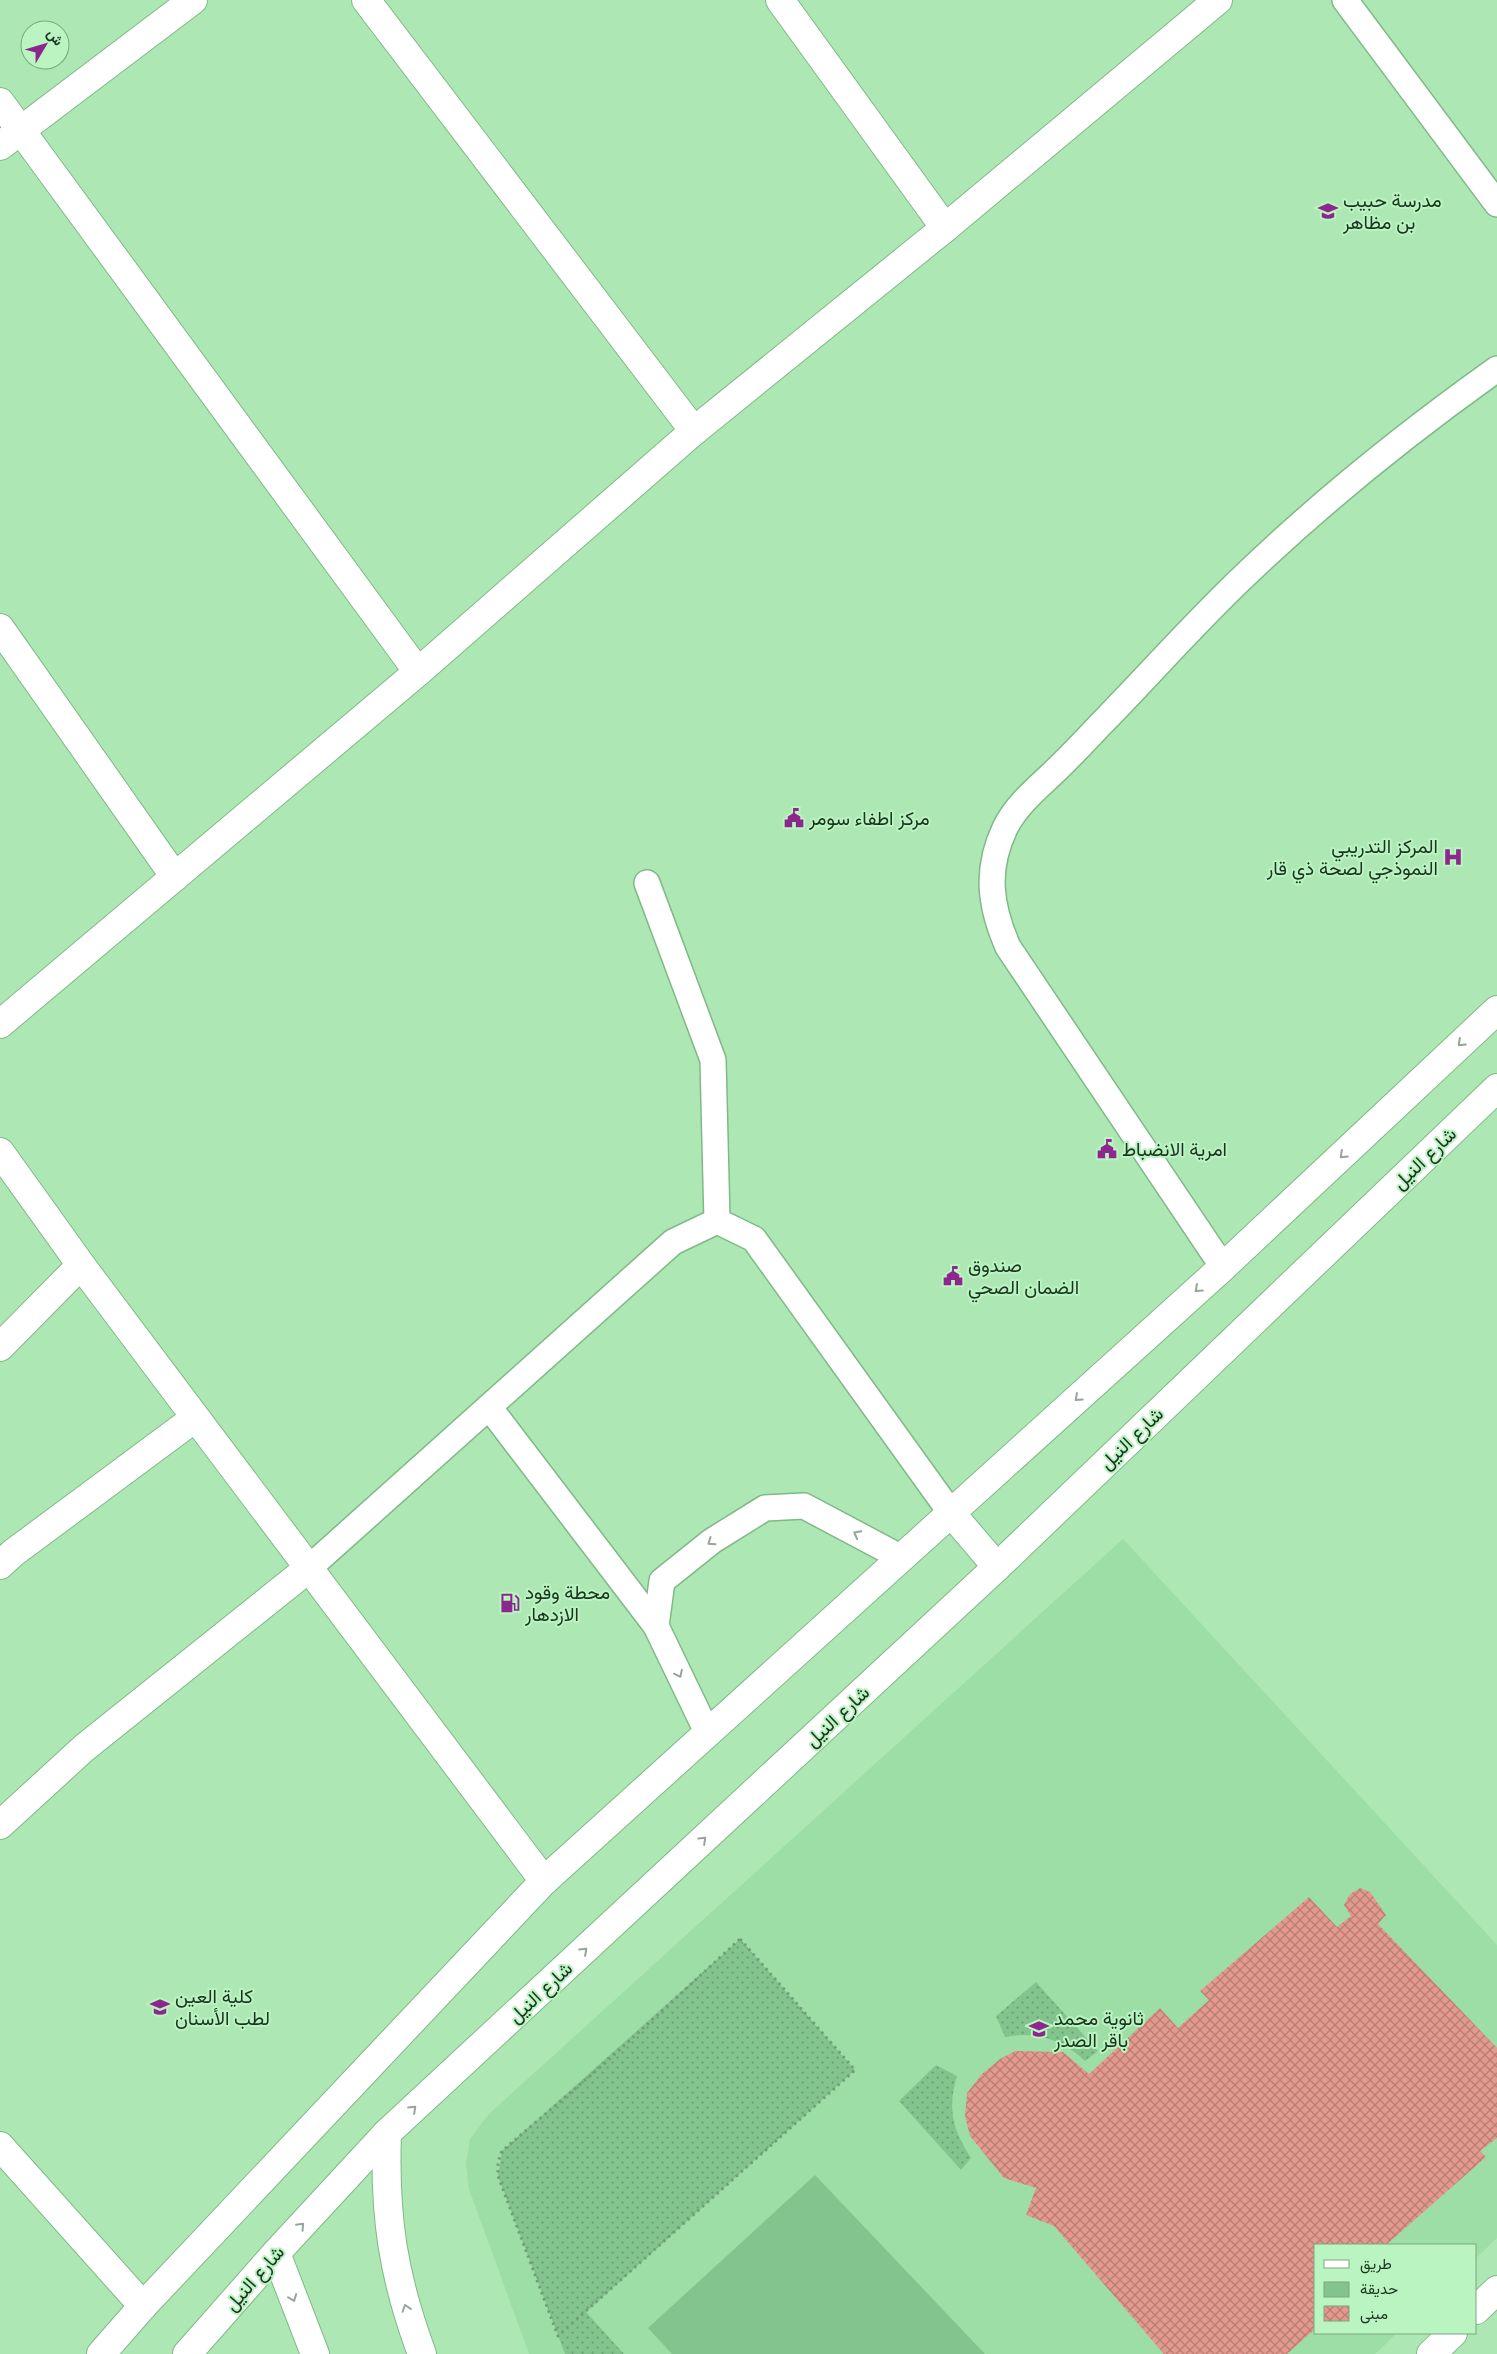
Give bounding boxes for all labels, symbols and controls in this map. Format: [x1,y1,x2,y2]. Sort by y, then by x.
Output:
north arrow [20,20,70,70]
text: ش [43,25,67,49]
place label: مدرسة حبيب بن مظاهر [1342,189,1442,234]
school or university icon: مدرسة حبيب بن مظاهر [1317,200,1339,222]
public building icon: مركز اطفاء سومر [783,807,805,829]
place label: مركز اطفاء سومر [808,807,930,830]
place label: المركز التدريبي النموذجي لصحة ذي قار [1266,835,1438,884]
hospital icon: المركز التدريبي النموذجي لصحة ذي قار [1442,846,1464,868]
one-way arrow [1458,1037,1467,1046]
street label: شارع النيل [1388,1122,1462,1195]
public building icon: امرية الانضباط [1096,1138,1118,1160]
place label: امرية الانضباط [1122,1138,1227,1161]
one-way arrow [1340,1149,1349,1158]
place label: صندوق الضمان الصحي [968,1254,1079,1303]
public building icon: صندوق الضمان الصحي [942,1265,964,1287]
one-way arrow [1195,1283,1204,1292]
one-way arrow [1074,1392,1083,1401]
street label: شارع النيل [1095,1402,1169,1475]
one-way arrow [853,1530,862,1540]
one-way arrow [708,1536,717,1545]
place label: محطة وقود الازدهار [524,1581,610,1626]
fuel station icon: محطة وقود الازدهار [499,1592,521,1614]
one-way arrow [673,1669,683,1678]
street label: شارع النيل [800,1681,875,1753]
one-way arrow [697,1837,706,1846]
one-way arrow [578,1948,587,1957]
street label: شارع النيل [503,1957,578,2029]
place label: كلية العين لطب الأسنان [175,1985,270,2030]
school or university icon: كلية العين لطب الأسنان [149,1996,171,2018]
place label: ثانوية محمد باقر الصدر [1053,2007,1144,2052]
school or university icon: ثانوية محمد باقر الصدر [1028,2018,1050,2040]
one-way arrow [408,2106,417,2115]
one-way arrow [295,2223,304,2232]
street label: شارع النيل [220,2241,290,2317]
legend [1314,2244,1477,2334]
text: طريق [1360,2255,1392,2274]
text: حديقة [1360,2280,1398,2298]
one-way arrow [287,2293,297,2302]
one-way arrow [402,2304,412,2313]
text: مبنى [1360,2305,1388,2324]

